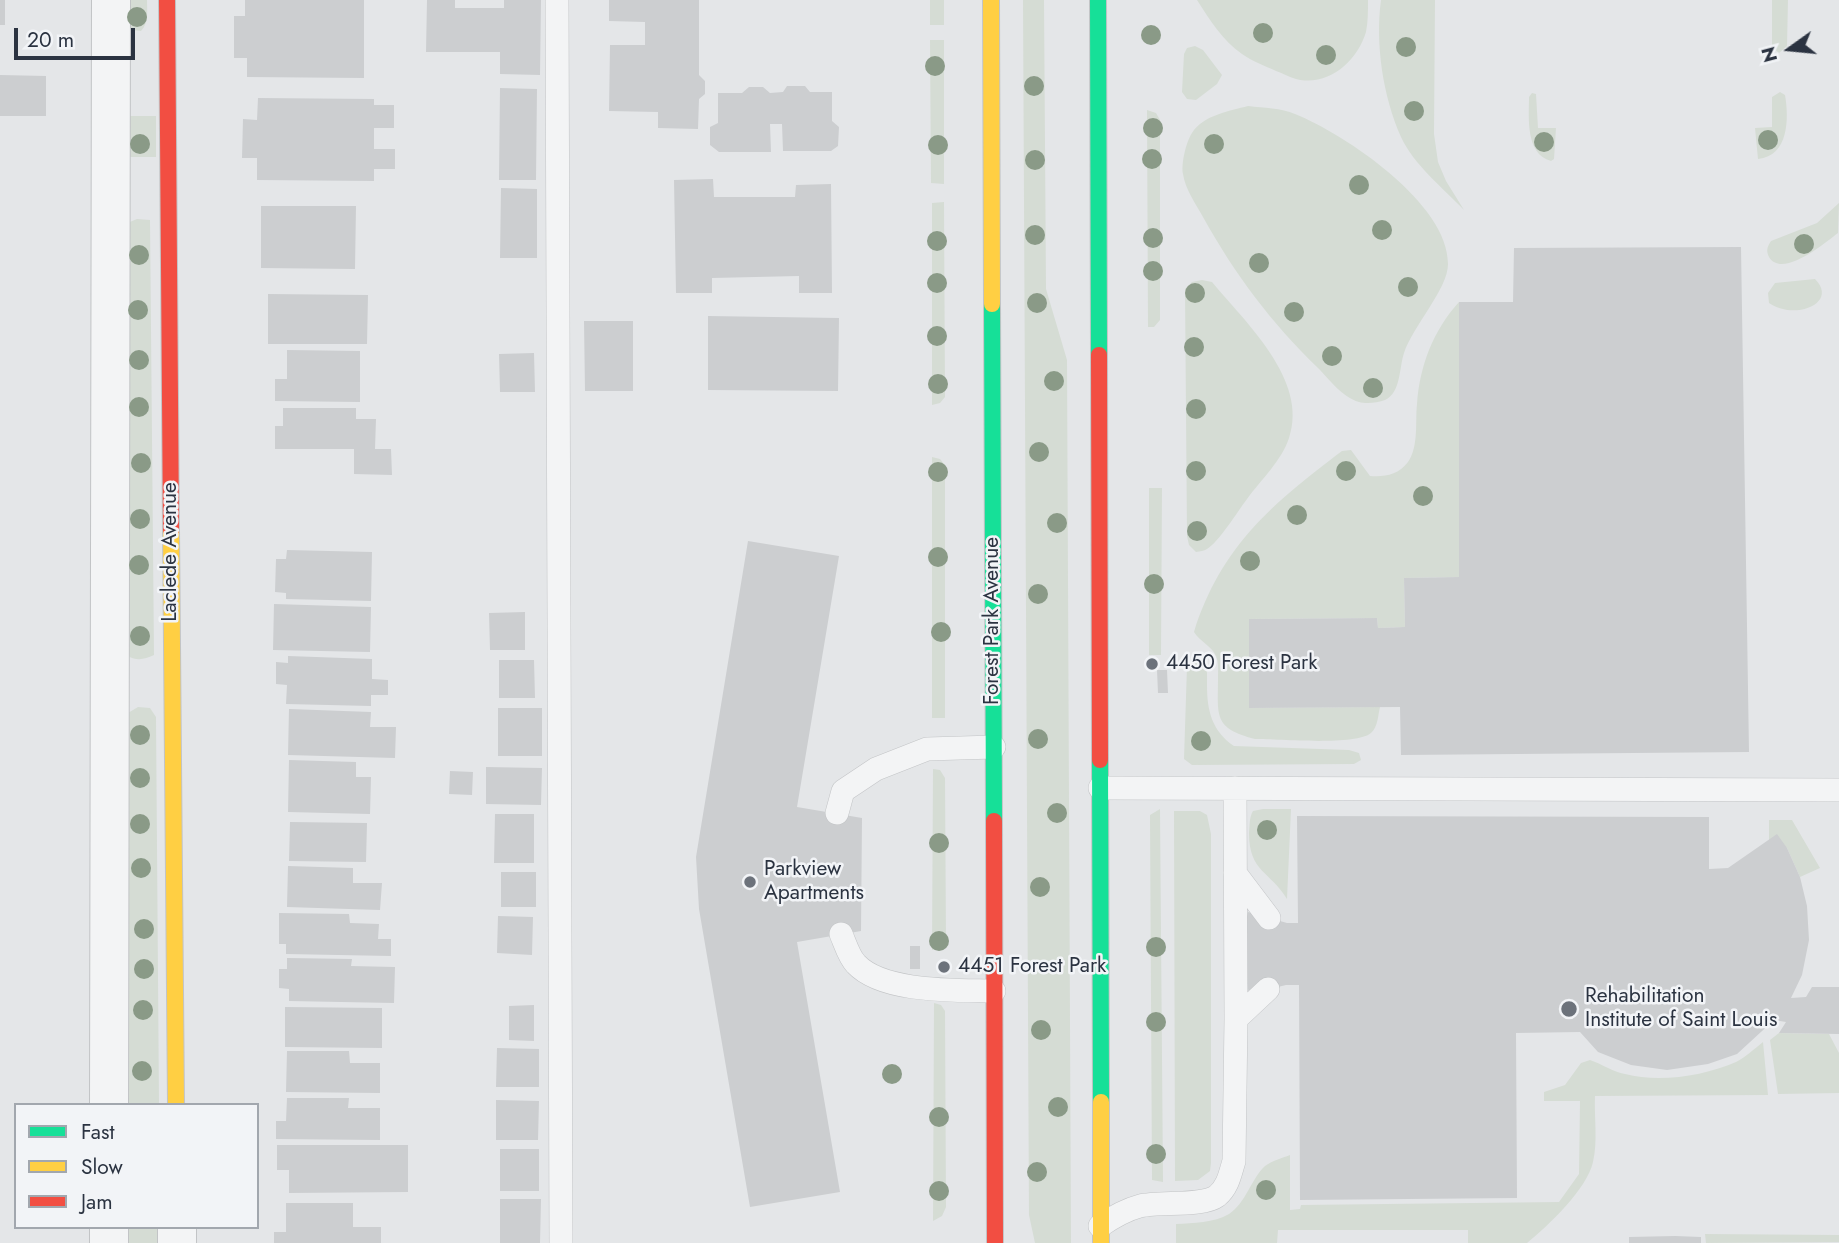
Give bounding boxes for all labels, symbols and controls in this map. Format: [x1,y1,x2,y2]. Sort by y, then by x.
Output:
scale bar [18,14,138,58]
north arrow [1755,14,1825,84]
text: 20 m [27,25,74,55]
text: N [1754,44,1784,65]
street label: Laclede Avenue [158,482,184,622]
street label: Forest Park Avenue [980,537,1006,705]
place label: 4450 Forest Park [1166,651,1317,677]
marker: 4450 Forest Park [1144,656,1160,672]
place label: Parkview Apartments [764,857,864,907]
marker: Parkview Apartments [742,874,758,890]
place label: 4451 Forest Park [958,954,1106,980]
marker: 4451 Forest Park [936,959,952,975]
place label: Rehabilitation Institute of Saint Louis [1585,984,1777,1034]
marker: Rehabilitation Institute of Saint Louis [1559,999,1579,1019]
legend [14,1103,259,1229]
text: Fast [81,1117,114,1147]
text: Slow [81,1152,123,1182]
text: Jam [81,1187,113,1217]

